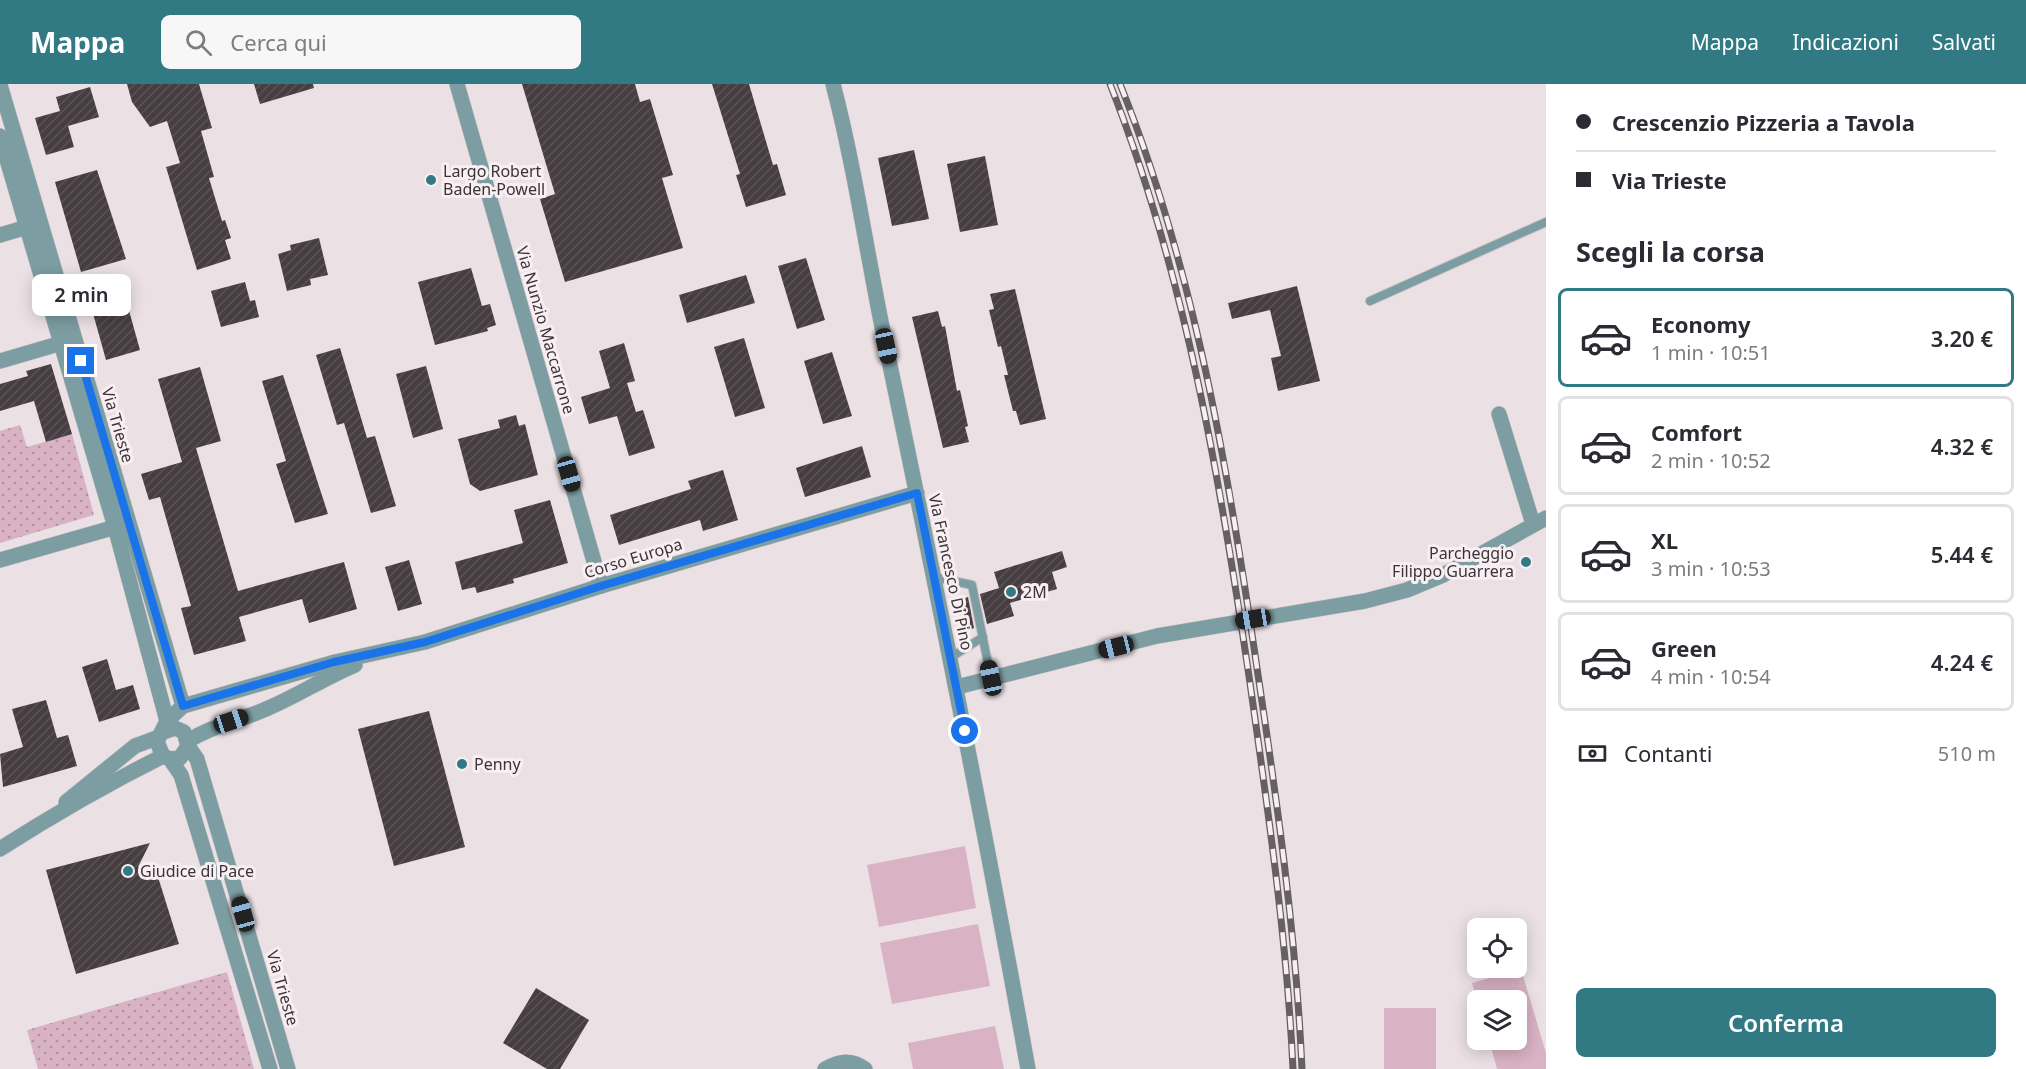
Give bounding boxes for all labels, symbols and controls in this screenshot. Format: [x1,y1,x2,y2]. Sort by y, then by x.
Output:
search box [161,15,581,69]
text: Mappa [30,23,125,61]
icon: search [182,26,215,59]
text: Cerca qui [230,27,327,57]
text: Mappa [1691,28,1759,56]
text: Indicazioni [1792,28,1899,56]
text: Salvati [1932,28,1996,56]
text: Crescenzio Pizzeria a Tavola [1612,107,1915,137]
place label: Largo Robert Baden-Powell [443,160,545,200]
text: Via Trieste [1612,165,1727,195]
marker: Largo Robert Baden-Powell [424,173,438,187]
text: Scegli la corsa [1576,233,1765,270]
street label: Via Nunzio Maccarrone [511,244,581,416]
callout: 2 min [32,274,130,316]
text: 2 min [54,281,109,308]
text: Economy [1651,309,1750,339]
icon: car [1579,311,1633,365]
text: 3.20 € [1931,323,1993,353]
car [873,327,899,365]
text: 1 min · 10:51 [1651,339,1771,366]
route end [67,347,94,374]
street label: Via Trieste [97,385,139,465]
text: Comfort [1651,417,1742,447]
icon: car [1579,419,1633,473]
text: 4.32 € [1931,431,1993,461]
text: 2 min · 10:52 [1651,447,1771,474]
car [555,454,583,494]
street label: Via Francesco Di Pino [924,492,978,652]
text: XL [1651,525,1678,555]
icon: car [1579,527,1633,581]
street label: Corso Europa [581,533,685,583]
text: 5.44 € [1931,539,1993,569]
place label: Parcheggio Filippo Guarrera [1392,542,1514,582]
marker: Parcheggio Filippo Guarrera [1519,555,1533,569]
text: 3 min · 10:53 [1651,555,1771,582]
place label: 2M [1023,581,1047,603]
marker: 2M [1004,585,1018,599]
car [1234,607,1272,631]
text: Green [1651,633,1717,663]
car [1096,634,1136,660]
icon: car [1579,635,1633,689]
text: 4.24 € [1931,647,1993,677]
car [978,659,1004,697]
text: 4 min · 10:54 [1651,663,1771,690]
car [211,707,251,735]
route start [951,717,978,744]
icon: cash [1576,737,1609,770]
text: Contanti [1624,738,1712,768]
text: 510 m [1938,740,1996,767]
place label: Penny [474,753,521,775]
marker: Penny [455,757,469,771]
place label: Giudice di Pace [140,860,254,882]
marker: Giudice di Pace [121,864,135,878]
car [229,894,257,934]
map controls [1467,918,1527,1050]
button: locate [1467,918,1527,978]
street label: Via Trieste [262,948,304,1028]
button: Conferma [1576,988,1996,1057]
button: layers [1467,990,1527,1050]

